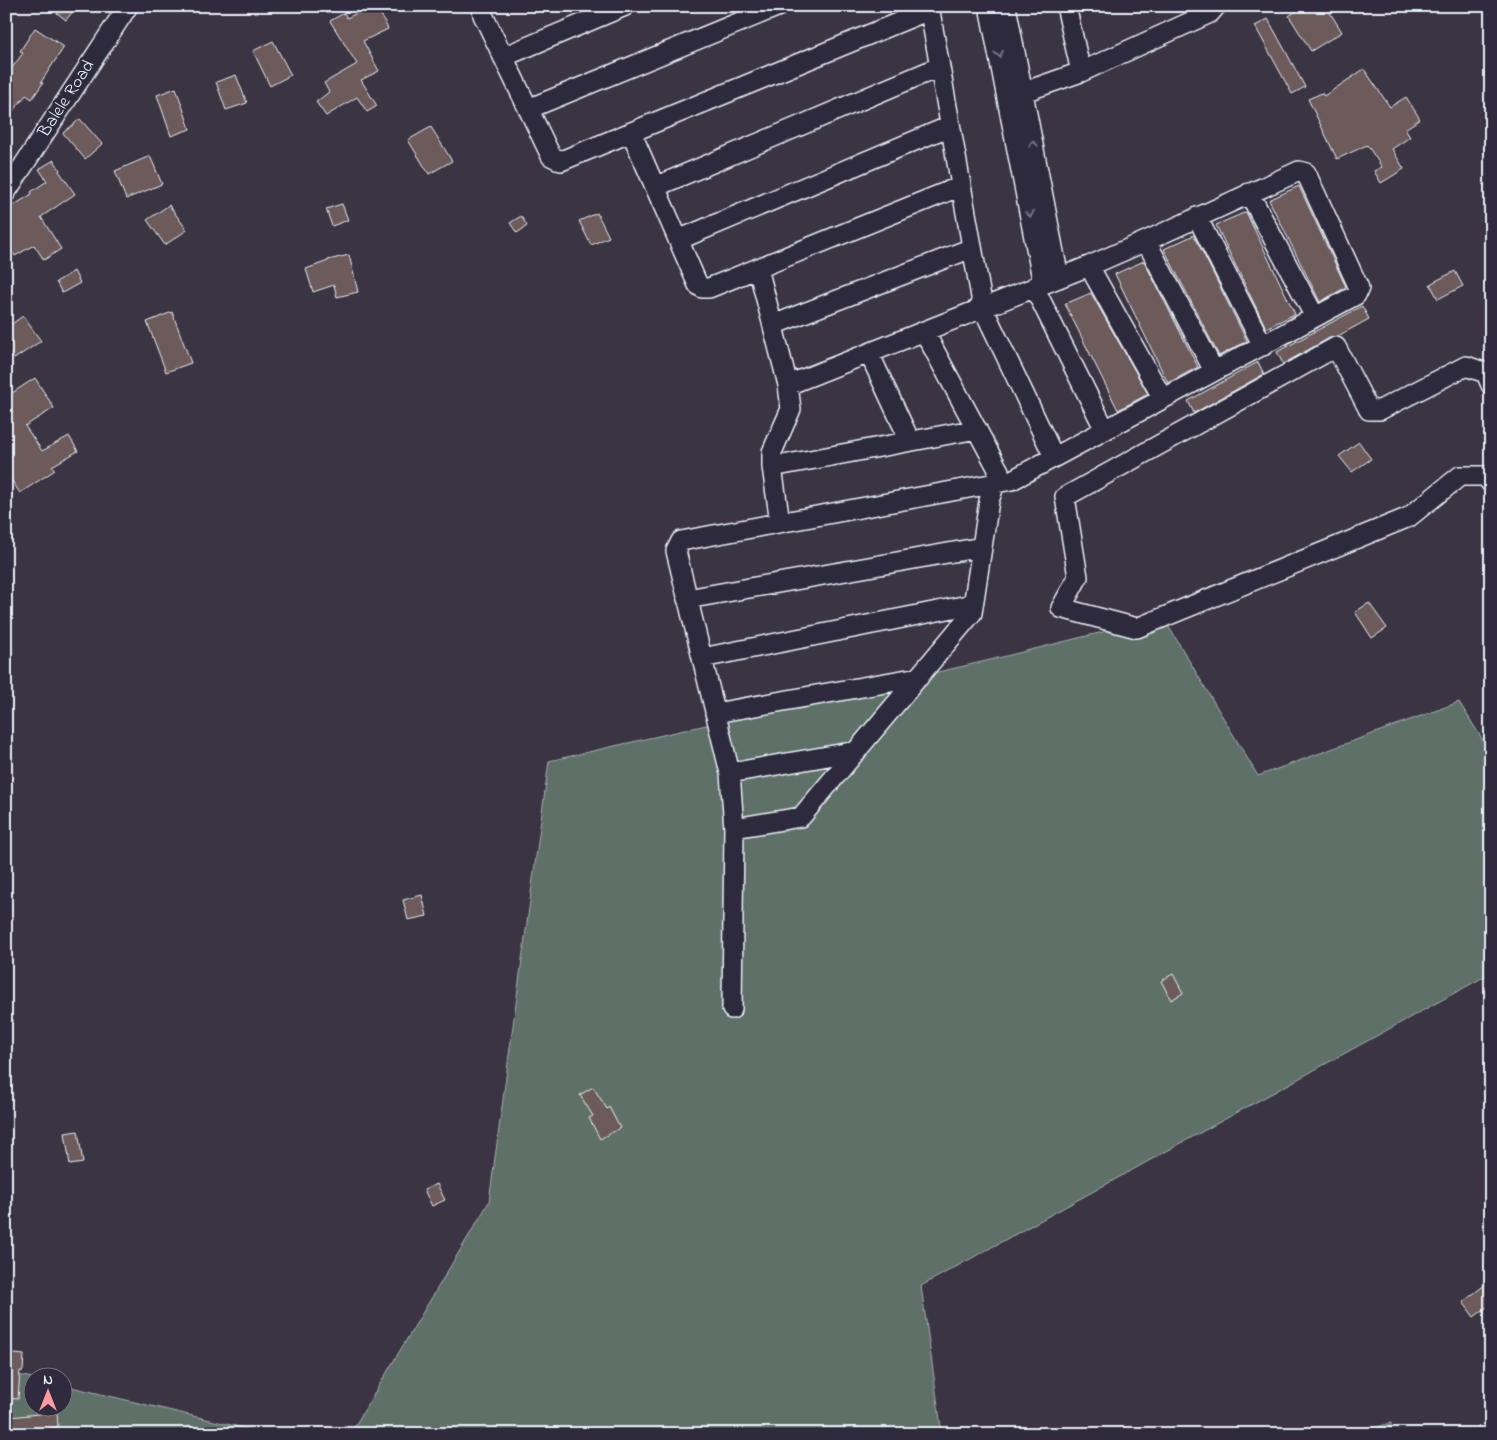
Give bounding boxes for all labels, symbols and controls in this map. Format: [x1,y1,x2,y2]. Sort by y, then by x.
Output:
one-way arrow [993,50,1003,59]
street label: Balele Road [32,55,102,144]
one-way arrow [1028,140,1038,148]
one-way arrow [1024,209,1034,218]
north arrow [22,1368,72,1418]
text: N [43,1370,53,1391]

